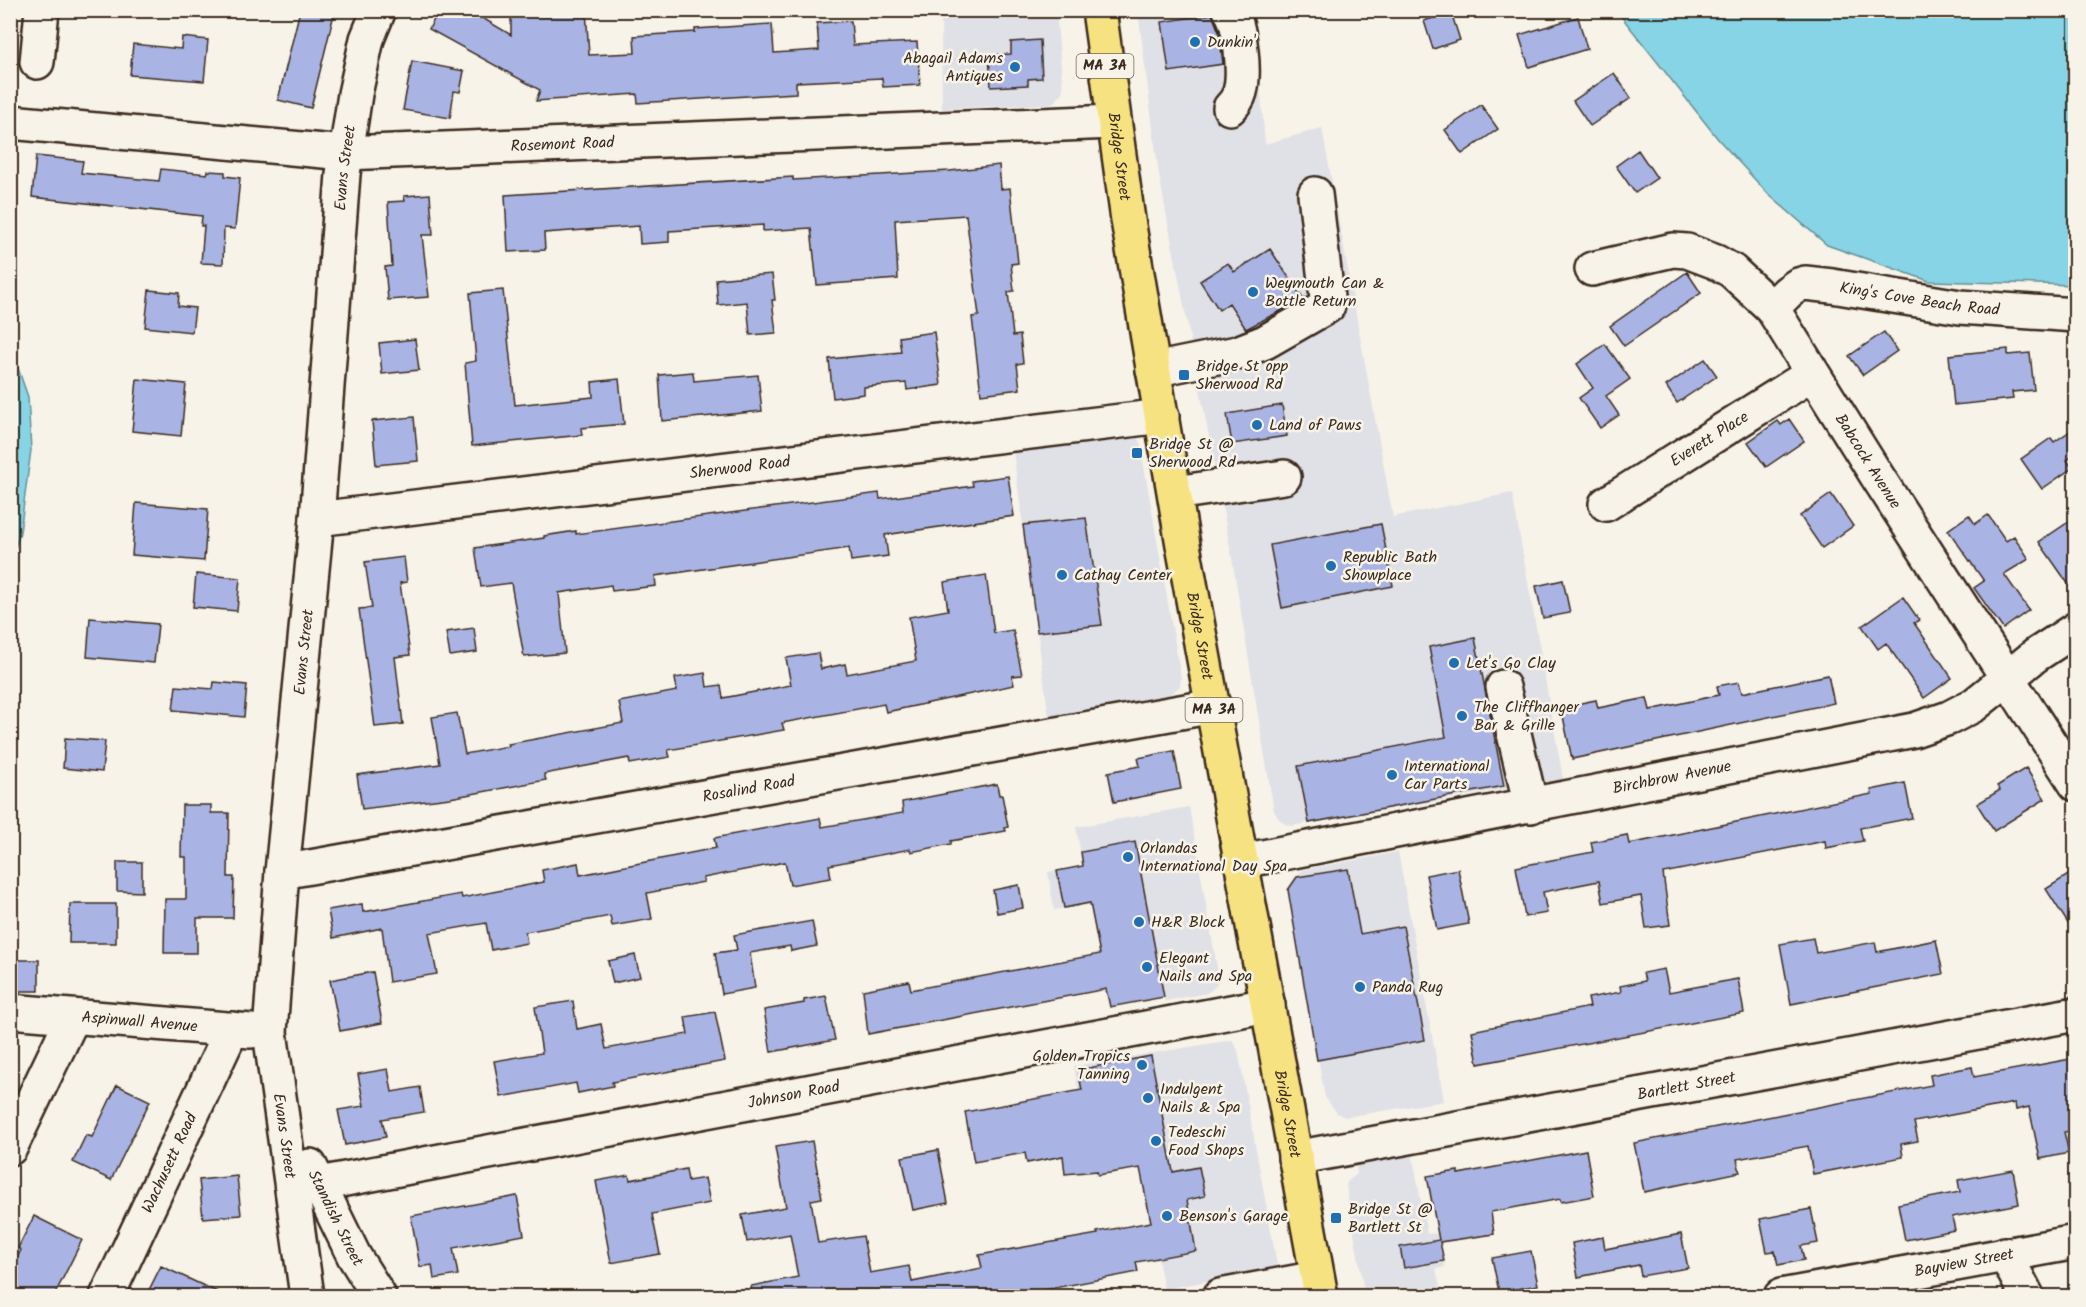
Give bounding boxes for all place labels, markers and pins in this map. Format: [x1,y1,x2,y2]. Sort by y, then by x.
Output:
place label: Dunkin' [1207,30,1256,55]
marker: Dunkin' [1188,35,1202,49]
place label: Abagail Adams Antiques [903,46,1003,89]
marker: Abagail Adams Antiques [1008,60,1022,74]
place label: Weymouth Can & Bottle Return [1265,271,1384,314]
marker: Weymouth Can & Bottle Return [1246,285,1260,299]
place label: Bridge St opp Sherwood Rd [1196,354,1288,397]
marker: Bridge St opp Sherwood Rd [1177,368,1191,382]
place label: Land of Paws [1269,413,1362,438]
marker: Land of Paws [1250,418,1264,432]
place label: Bridge St @ Sherwood Rd [1149,432,1237,475]
marker: Bridge St @ Sherwood Rd [1130,446,1144,460]
place label: Republic Bath Showplace [1343,545,1437,588]
marker: Republic Bath Showplace [1324,559,1338,573]
place label: Cathay Center [1074,563,1173,588]
marker: Cathay Center [1055,568,1069,582]
place label: Let's Go Clay [1466,651,1556,676]
marker: Let's Go Clay [1447,656,1461,670]
place label: The Cliffhanger Bar & Grille [1474,695,1581,738]
marker: The Cliffhanger Bar & Grille [1455,709,1469,723]
place label: International Car Parts [1404,754,1489,797]
marker: International Car Parts [1385,768,1399,782]
place label: Orlandas International Day Spa [1140,836,1287,879]
marker: Orlandas International Day Spa [1121,850,1135,864]
place label: H&R Block [1151,910,1225,935]
marker: H&R Block [1132,915,1146,929]
place label: Elegant Nails and Spa [1159,946,1252,989]
marker: Elegant Nails and Spa [1140,960,1154,974]
place label: Panda Rug [1372,975,1443,1000]
marker: Panda Rug [1353,980,1367,994]
place label: Golden Tropics Tanning [1032,1044,1130,1087]
marker: Golden Tropics Tanning [1135,1058,1149,1072]
place label: Indulgent Nails & Spa [1160,1077,1241,1120]
marker: Indulgent Nails & Spa [1141,1091,1155,1105]
place label: Tedeschi Food Shops [1168,1120,1244,1163]
marker: Tedeschi Food Shops [1149,1134,1163,1148]
place label: Bridge St @ Bartlett St [1348,1197,1433,1240]
place label: Benson's Garage [1179,1204,1288,1229]
marker: Benson's Garage [1160,1209,1174,1223]
marker: Bridge St @ Bartlett St [1329,1211,1343,1225]

